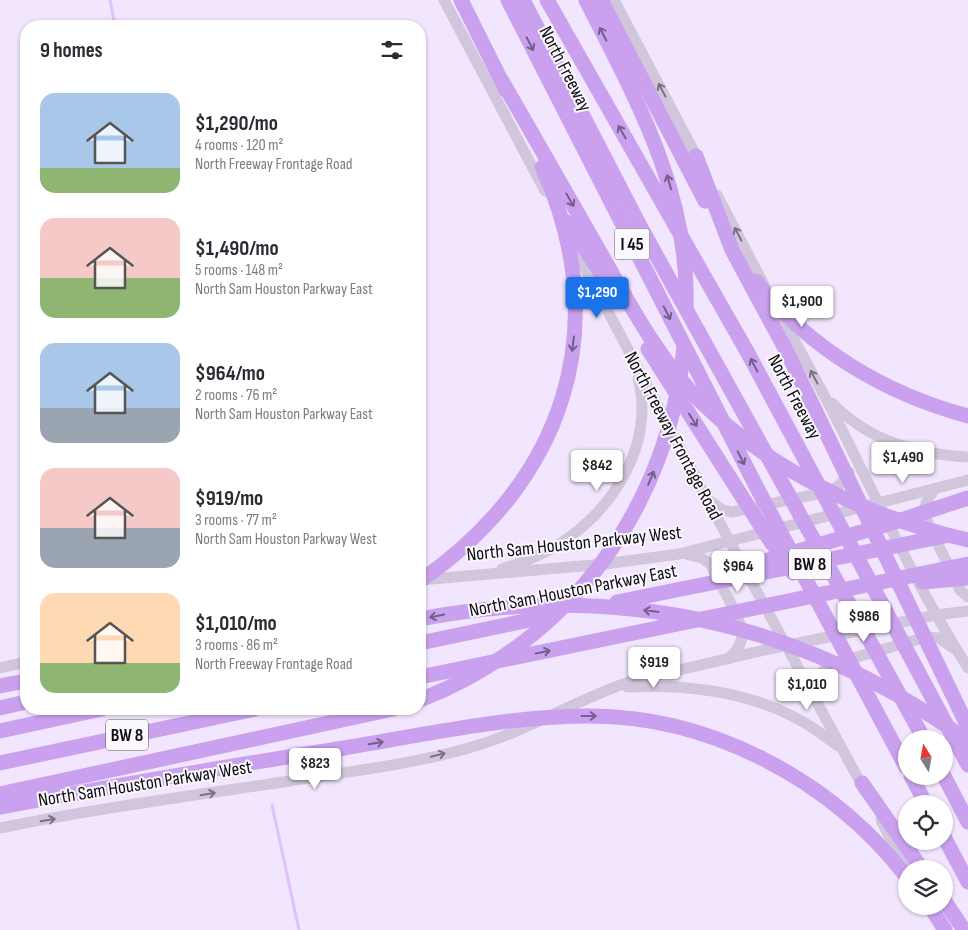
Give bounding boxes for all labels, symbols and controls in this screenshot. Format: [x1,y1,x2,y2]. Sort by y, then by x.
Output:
street label: North Freeway [534,22,597,116]
one-way arrow [598,27,607,42]
icon: filters [378,36,406,64]
one-way arrow [525,36,535,51]
text: 9 homes [40,38,103,63]
one-way arrow [657,83,667,98]
text: $1,290/mo [195,111,278,136]
icon: home [80,113,140,173]
one-way arrow [617,125,627,139]
text: 4 rooms · 120 m² [195,136,283,155]
text: North Freeway Frontage Road [195,155,353,174]
one-way arrow [664,175,674,191]
one-way arrow [565,192,575,206]
one-way arrow [733,227,742,242]
road number: I 45 [614,228,650,260]
text: $1,490/mo [195,236,279,261]
icon: home [80,238,140,298]
text: 5 rooms · 148 m² [195,261,283,280]
pin: $1,290 [556,276,638,319]
text: North Sam Houston Parkway East [195,280,373,299]
text: $1,290 [577,283,617,302]
pin: $1,900 [761,286,843,328]
text: $1,900 [781,292,823,311]
one-way arrow [663,305,672,320]
one-way arrow [568,335,578,351]
street label: North Freeway Frontage Road [619,348,727,524]
street label: North Freeway [762,351,826,444]
one-way arrow [749,357,759,372]
text: $964/mo [195,361,265,386]
icon: home [80,363,140,423]
one-way arrow [809,371,819,385]
text: 2 rooms · 76 m² [195,386,277,405]
text: North Sam Houston Parkway East [195,405,373,424]
one-way arrow [688,413,698,427]
pin: $1,490 [862,442,944,484]
text: $1,490 [882,448,924,467]
pin: $842 [567,450,627,492]
one-way arrow [737,450,746,465]
text: $842 [582,456,612,475]
one-way arrow [647,471,657,486]
text: $919/mo [195,486,263,511]
icon: home [80,488,140,548]
text: 3 rooms · 77 m² [195,511,277,530]
street label: North Sam Houston Parkway West [465,521,683,567]
text: North Sam Houston Parkway West [195,530,377,549]
road number: BW 8 [789,548,831,580]
pin: $964 [708,550,768,593]
text: $964 [723,557,753,576]
street label: North Sam Houston Parkway East [467,560,679,622]
pin: $986 [834,600,894,643]
one-way arrow [643,606,659,616]
text: $986 [849,607,879,626]
text: $1,010/mo [195,611,277,636]
one-way arrow [429,611,445,621]
icon: home [80,613,140,673]
text: 3 rooms · 86 m² [195,636,278,655]
pin: $919 [624,646,684,689]
one-way arrow [534,647,550,656]
text: $919 [639,653,669,672]
text: North Freeway Frontage Road [195,655,353,674]
pin: $1,010 [766,668,848,711]
text: $1,010 [787,675,827,694]
one-way arrow [580,711,597,721]
road number: BW 8 [106,720,148,750]
north arrow [898,730,952,785]
map controls [898,730,953,915]
one-way arrow [367,737,383,747]
pin: $823 [285,748,345,790]
one-way arrow [429,750,445,760]
text: $823 [300,754,330,773]
street label: North Sam Houston Parkway West [37,756,254,812]
one-way arrow [200,788,216,798]
button: locate [898,795,953,850]
one-way arrow [40,814,56,824]
button: layers [898,860,953,915]

